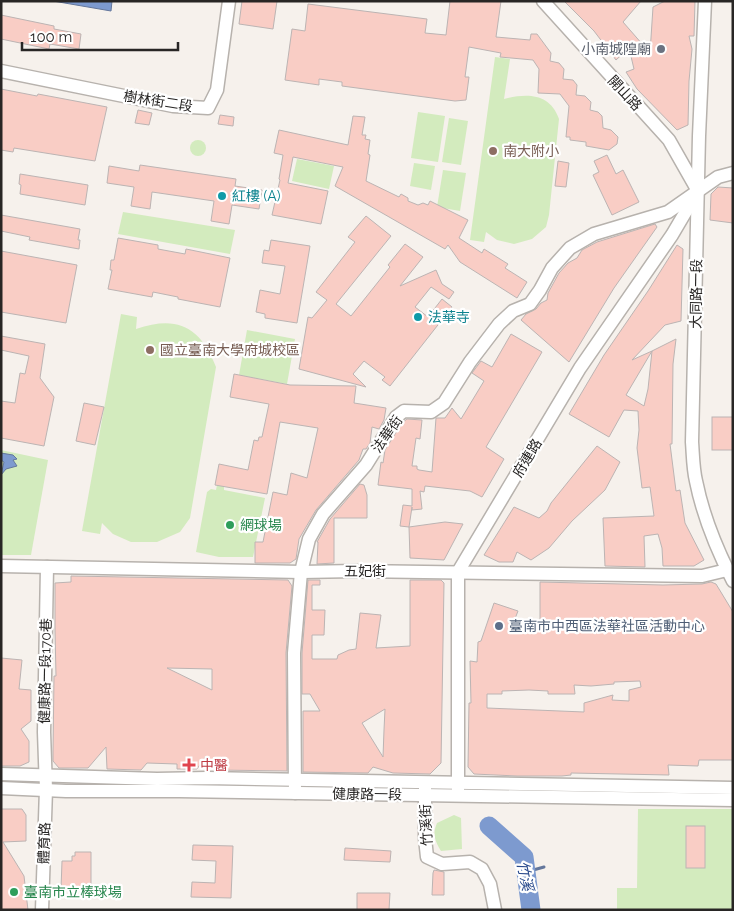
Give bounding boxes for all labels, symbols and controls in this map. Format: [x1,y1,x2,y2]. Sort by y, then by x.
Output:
scale bar [22,20,179,52]
text: 100 m [30,28,72,46]
place label: 小南城隍廟 [581,41,651,57]
marker: 小南城隍廟 [655,43,667,55]
street label: 開山路 [605,72,645,114]
street label: 樹林街二段 [122,88,194,114]
place label: 南大附小 [503,143,559,159]
marker: 南大附小 [487,145,499,157]
place label: 紅樓 (A) [232,188,281,204]
marker: 紅樓 (A) [216,190,228,202]
street label: 大同路一段 [687,259,705,329]
place label: 法華寺 [428,309,470,325]
marker: 法華寺 [412,311,424,323]
place label: 國立臺南大學府城校區 [160,342,300,358]
marker: 國立臺南大學府城校區 [144,344,156,356]
street label: 法華街 [368,412,406,456]
street label: 府連路 [509,436,545,480]
place label: 網球場 [240,517,282,533]
marker: 網球場 [224,519,236,531]
street label: 五妃街 [344,563,386,579]
street label: 健康路一段170巷 [36,618,54,724]
place label: 臺南市中西區法華社區活動中心 [509,618,705,634]
marker: 臺南市中西區法華社區活動中心 [493,620,505,632]
place label: 中醫 [200,757,228,773]
marker: 中醫 [182,758,196,772]
street label: 健康路一段 [332,785,402,803]
street label: 竹溪街 [417,804,435,846]
street label: 體育路 [35,822,53,864]
water label: 竹溪 [513,859,537,894]
place label: 臺南市立棒球場 [24,884,122,900]
marker: 臺南市立棒球場 [8,886,20,898]

